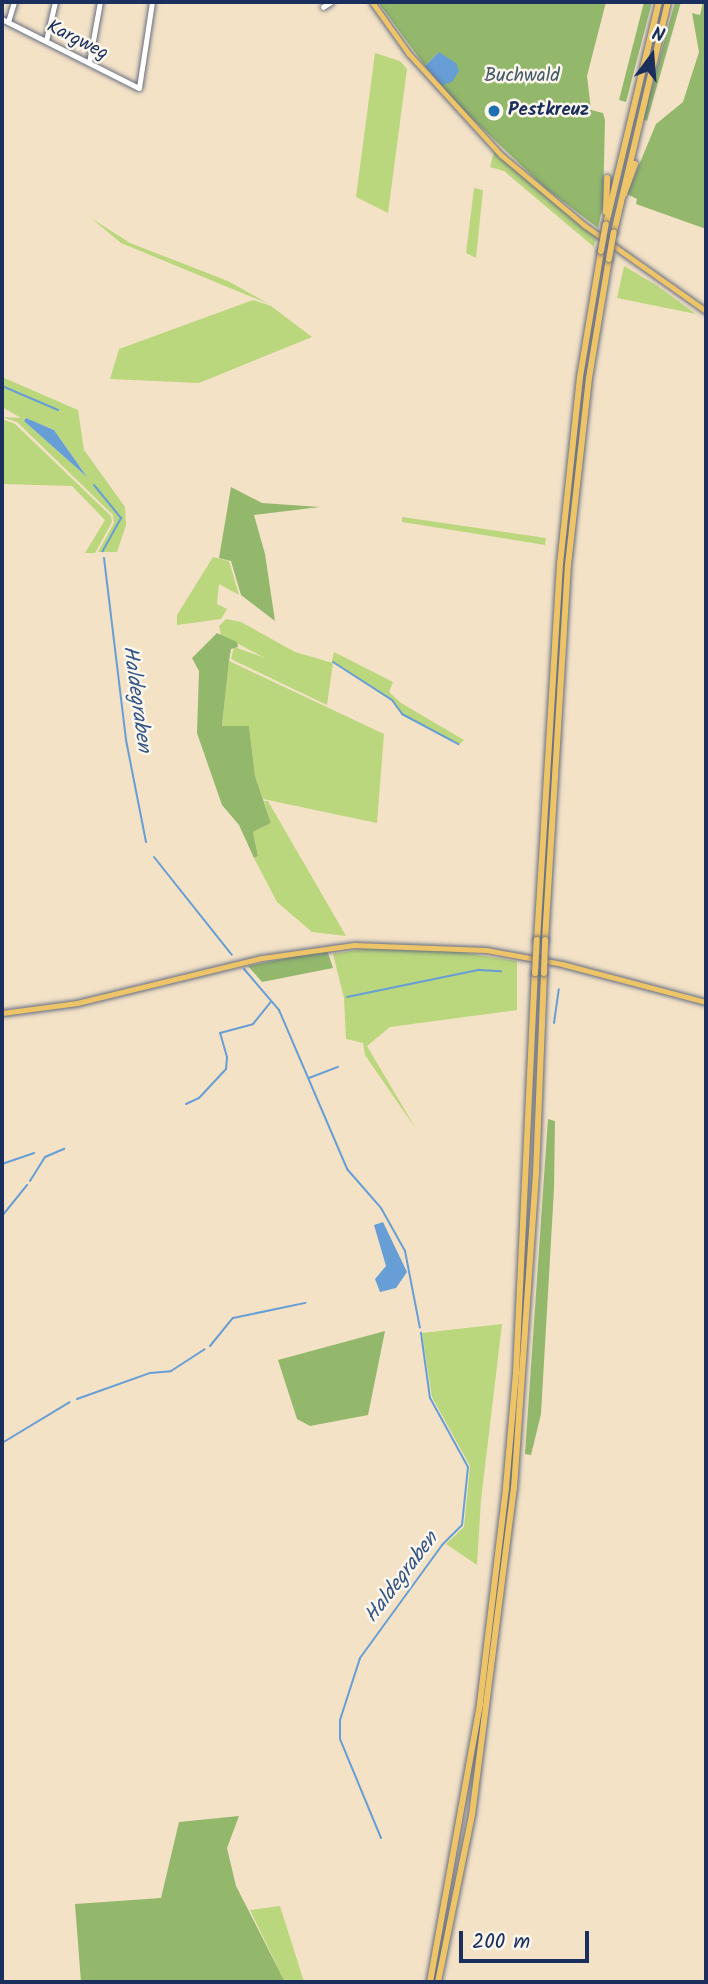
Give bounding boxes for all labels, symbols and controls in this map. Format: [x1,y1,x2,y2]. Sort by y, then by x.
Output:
street label: Kargweg [43,16,111,66]
text: N [648,20,668,52]
north arrow [617,21,687,91]
park label: Buchwald [484,66,560,88]
place label: Pestkreuz [508,100,589,122]
marker: Pestkreuz [486,103,502,119]
water label: Haldegraben [116,644,156,754]
water label: Haldegraben [360,1528,444,1628]
scale bar [463,1918,592,1962]
text: 200 m [472,1926,530,1959]

